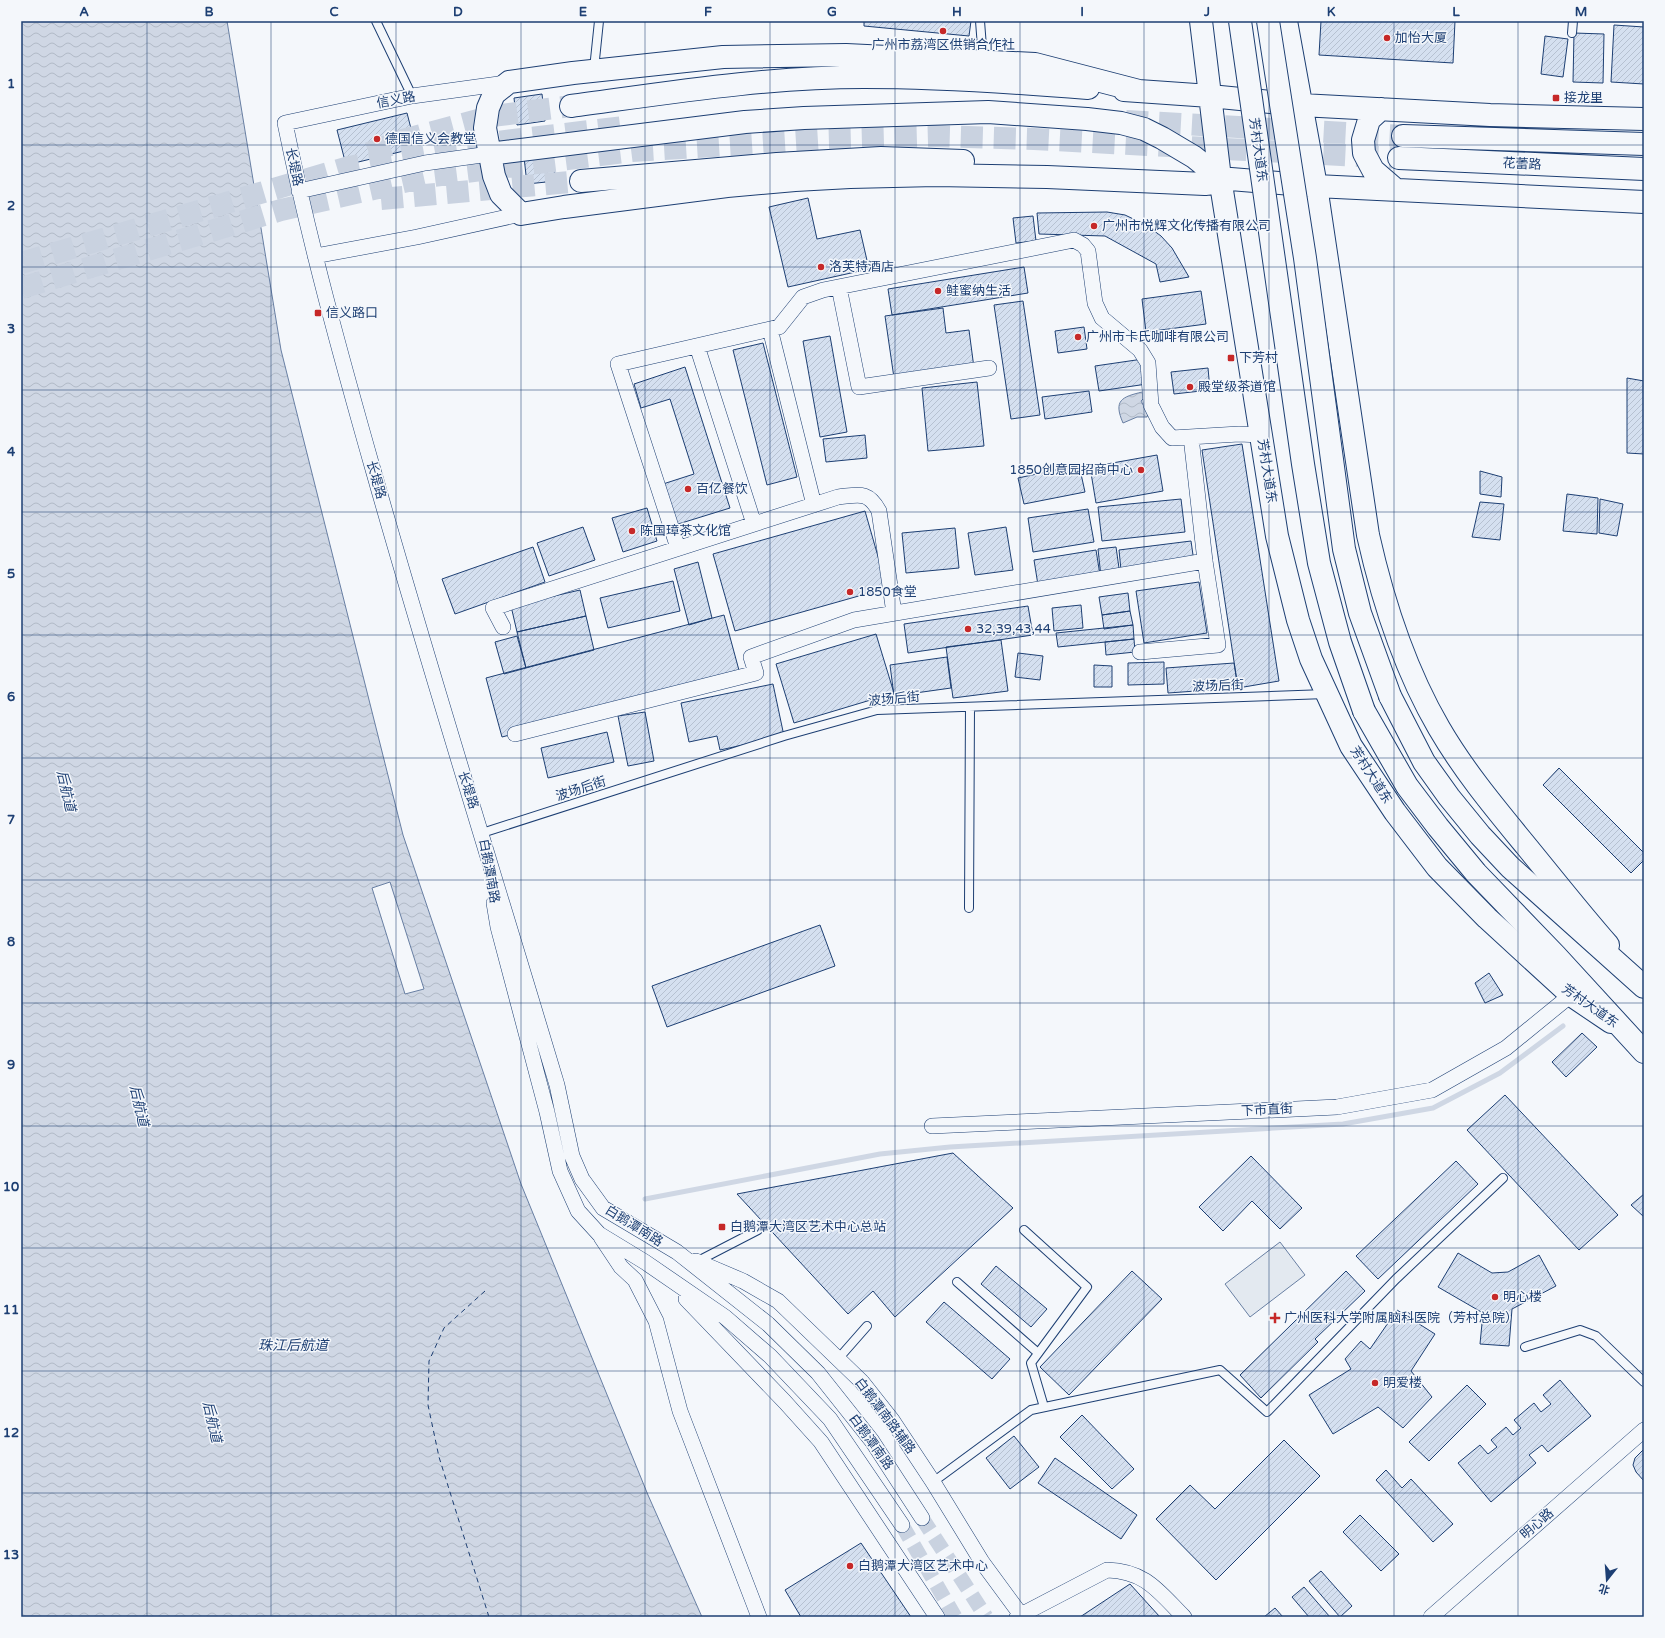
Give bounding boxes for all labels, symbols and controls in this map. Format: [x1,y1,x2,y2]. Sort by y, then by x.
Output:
text: A [79,4,89,20]
text: B [204,4,214,20]
text: C [329,4,339,20]
text: D [453,4,463,20]
text: E [579,4,587,20]
text: F [704,4,712,20]
text: G [827,4,837,20]
text: H [952,4,962,20]
text: I [1080,4,1084,20]
text: J [1203,4,1210,20]
text: K [1327,4,1336,20]
text: L [1452,4,1460,20]
text: M [1575,4,1587,20]
marker: 广州市荔湾区供销合作社 [938,26,948,36]
place label: 加怡大厦 [1395,30,1447,46]
marker: 加怡大厦 [1382,33,1392,43]
place label: 广州市荔湾区供销合作社 [871,37,1015,53]
text: 1 [7,76,15,92]
street label: 信义路 [375,88,417,112]
place label: 接龙里 [1564,90,1603,106]
marker: 接龙里 [1551,93,1561,103]
street label: 芳村大道东 [1246,117,1270,183]
place label: 德国信义会教堂 [385,131,476,147]
marker: 德国信义会教堂 [372,134,382,144]
street label: 长堤路 [282,146,306,188]
street label: 花蕾路 [1502,155,1542,173]
text: 2 [7,198,15,214]
place label: 广州市悦辉文化传播有限公司 [1102,218,1271,234]
marker: 广州市悦辉文化传播有限公司 [1089,221,1099,231]
place label: 洛芙特酒店 [829,259,894,275]
marker: 洛芙特酒店 [816,262,826,272]
place label: 鲑蜜纳生活 [946,283,1011,299]
marker: 鲑蜜纳生活 [933,286,943,296]
place label: 信义路口 [326,305,378,321]
marker: 信义路口 [313,308,323,318]
text: 3 [7,321,15,337]
place label: 广州市卡氏咖啡有限公司 [1086,329,1229,345]
marker: 广州市卡氏咖啡有限公司 [1073,332,1083,342]
place label: 下芳村 [1239,350,1278,366]
marker: 下芳村 [1226,353,1236,363]
place label: 殿堂级茶道馆 [1198,379,1276,395]
marker: 殿堂级茶道馆 [1185,382,1195,392]
street label: 芳村大道东 [1254,438,1280,504]
text: 4 [7,444,16,460]
street label: 长堤路 [363,459,389,501]
place label: 1850创意园招商中心 [1009,462,1133,478]
marker: 1850创意园招商中心 [1136,465,1146,475]
place label: 百亿餐饮 [696,481,748,497]
marker: 百亿餐饮 [683,484,693,494]
place label: 陈国璋茶文化馆 [640,523,731,539]
marker: 陈国璋茶文化馆 [627,526,637,536]
text: 5 [7,566,15,582]
place label: 1850食堂 [858,584,917,600]
marker: 1850食堂 [845,587,855,597]
place label: 32,39,43,44 [976,621,1051,637]
marker: 32,39,43,44 [963,624,973,634]
street label: 波场后街 [1192,677,1244,695]
text: 6 [7,689,15,705]
street label: 波场后街 [867,689,921,709]
street label: 芳村大道东 [1347,743,1395,807]
water label: 后航道 [53,769,79,815]
street label: 长堤路 [454,769,482,811]
street label: 波场后街 [554,773,608,805]
text: 7 [7,812,15,828]
street label: 白鹅潭南路 [475,838,503,904]
text: 8 [7,934,15,950]
street label: 芳村大道东 [1559,981,1621,1031]
text: 9 [7,1057,15,1073]
water label: 后航道 [126,1084,152,1130]
street label: 下市直街 [1241,1101,1293,1119]
text: 10 [3,1179,19,1195]
street label: 白鹅潭南路 [602,1202,666,1250]
place label: 白鹅潭大湾区艺术中心总站 [730,1219,886,1235]
marker: 白鹅潭大湾区艺术中心总站 [717,1222,727,1232]
place label: 明心楼 [1503,1289,1542,1305]
marker: 明心楼 [1490,1292,1500,1302]
text: 11 [3,1302,19,1318]
place label: 广州医科大学附属脑科医院（芳村总院） [1284,1310,1518,1326]
marker: 广州医科大学附属脑科医院（芳村总院） [1269,1312,1281,1324]
water label: 珠江后航道 [258,1337,330,1354]
street label: 白鹅潭南路辅路 [851,1375,919,1457]
place label: 明爱楼 [1383,1375,1422,1391]
marker: 明爱楼 [1370,1378,1380,1388]
water label: 后航道 [199,1400,225,1446]
street label: 白鹅潭南路 [846,1411,896,1473]
text: 12 [3,1425,19,1441]
street label: 明心路 [1517,1505,1557,1543]
text: 13 [3,1547,19,1563]
place label: 白鹅潭大湾区艺术中心 [858,1558,988,1574]
north arrow [1587,1560,1627,1600]
marker: 白鹅潭大湾区艺术中心 [845,1561,855,1571]
text: 北 [1597,1581,1611,1597]

